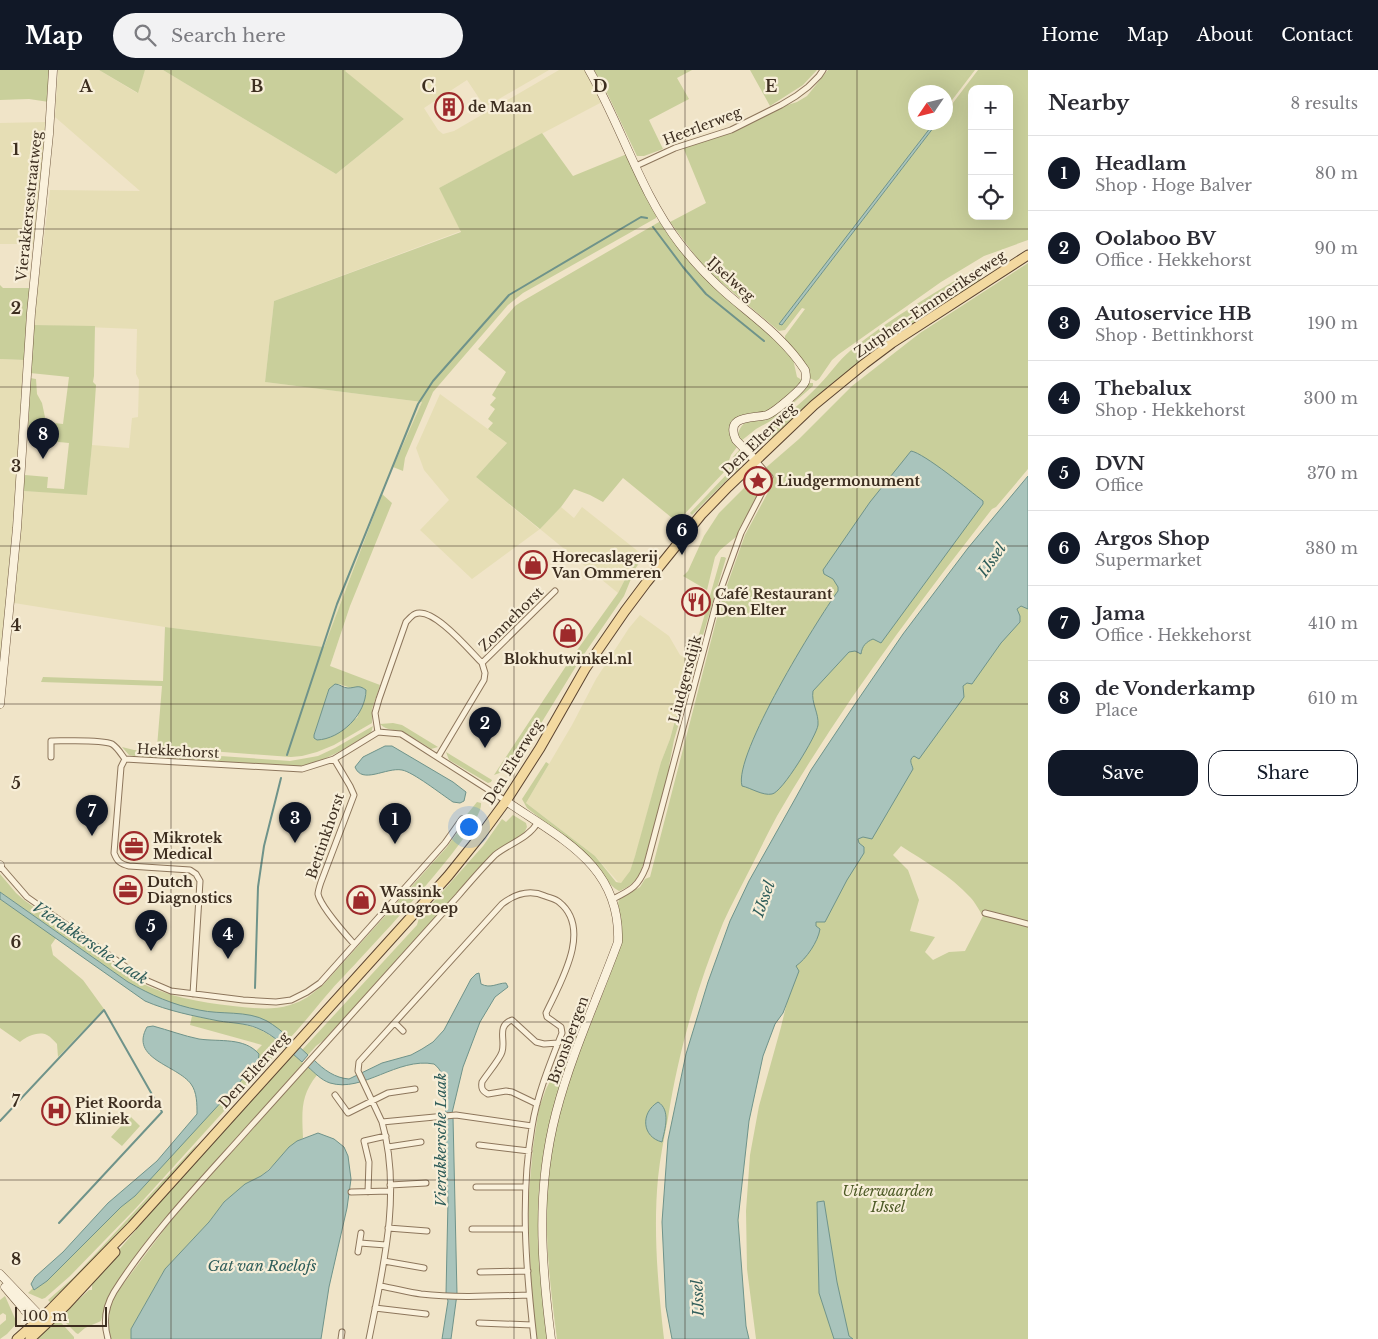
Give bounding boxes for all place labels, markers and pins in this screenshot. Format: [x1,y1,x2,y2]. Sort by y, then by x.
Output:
building icon: de Maan [434,92,464,122]
place label: de Maan [468,98,532,116]
pin: 8 [27,418,59,459]
place icon: Liudgermonument [743,466,773,496]
place label: Liudgermonument [777,472,921,490]
pin: 6 [666,514,698,555]
place label: Horecaslagerij Van Ommeren [551,548,662,582]
shop icon: Horecaslagerij Van Ommeren [518,550,548,580]
place label: Café Restaurant Den Elter [715,585,833,619]
restaurant icon: Café Restaurant Den Elter [681,587,711,617]
shop icon: Blokhutwinkel.nl [553,618,583,648]
place label: Blokhutwinkel.nl [504,650,632,668]
pin: 2 [469,707,501,748]
pin: 7 [76,795,108,836]
pin: 3 [279,802,311,843]
pin: 1 [379,803,411,844]
place label: Mikrotek Medical [153,829,223,863]
office icon: Mikrotek Medical [119,831,149,861]
place label: Dutch Diagnostics [147,873,233,907]
office icon: Dutch Diagnostics [113,875,143,905]
place label: Wassink Autogroep [379,883,458,917]
shop icon: Wassink Autogroep [346,885,376,915]
pin: 5 [135,910,167,951]
pin: 4 [212,918,244,959]
place label: Piet Roorda Kliniek [75,1094,162,1128]
hospital icon: Piet Roorda Kliniek [41,1096,71,1126]

